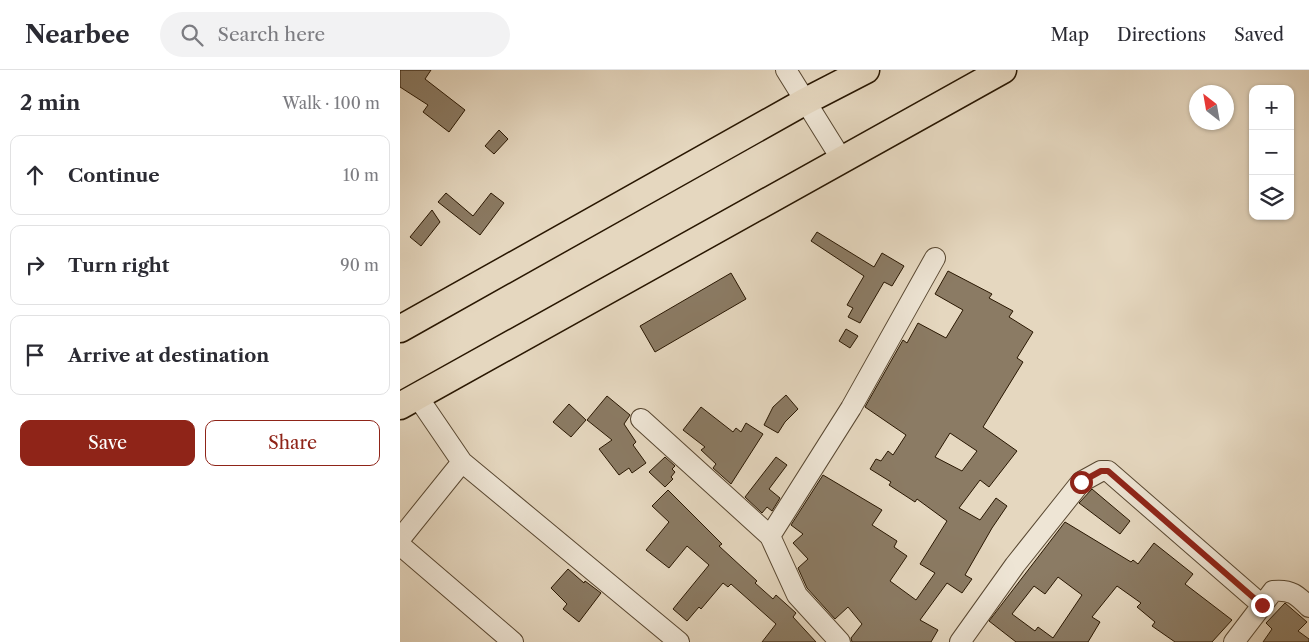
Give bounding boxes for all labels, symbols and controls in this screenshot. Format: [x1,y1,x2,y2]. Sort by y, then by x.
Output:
search box [160,12,510,57]
text: Nearbee [25,20,130,49]
icon: search [178,21,206,49]
text: Search here [218,23,325,46]
text: Map [1050,24,1089,46]
text: Directions [1117,24,1206,46]
text: Saved [1234,24,1284,46]
north arrow [1189,85,1234,130]
map controls [1249,85,1294,220]
button: + [1249,85,1294,130]
text: 2 min [20,90,80,115]
text: Walk · 100 m [283,93,380,113]
button: − [1249,130,1294,175]
icon: ahead [21,161,49,189]
text: Continue [68,164,160,187]
text: 10 m [343,165,379,185]
button: layers [1249,175,1294,220]
icon: right [21,251,49,279]
text: Turn right [68,254,169,277]
text: 90 m [340,255,379,275]
icon: arrive [21,341,49,369]
text: Arrive at destination [68,344,269,367]
button: Save [20,420,195,466]
button: Share [205,420,380,466]
route start [1070,471,1093,494]
route end [1251,594,1274,617]

